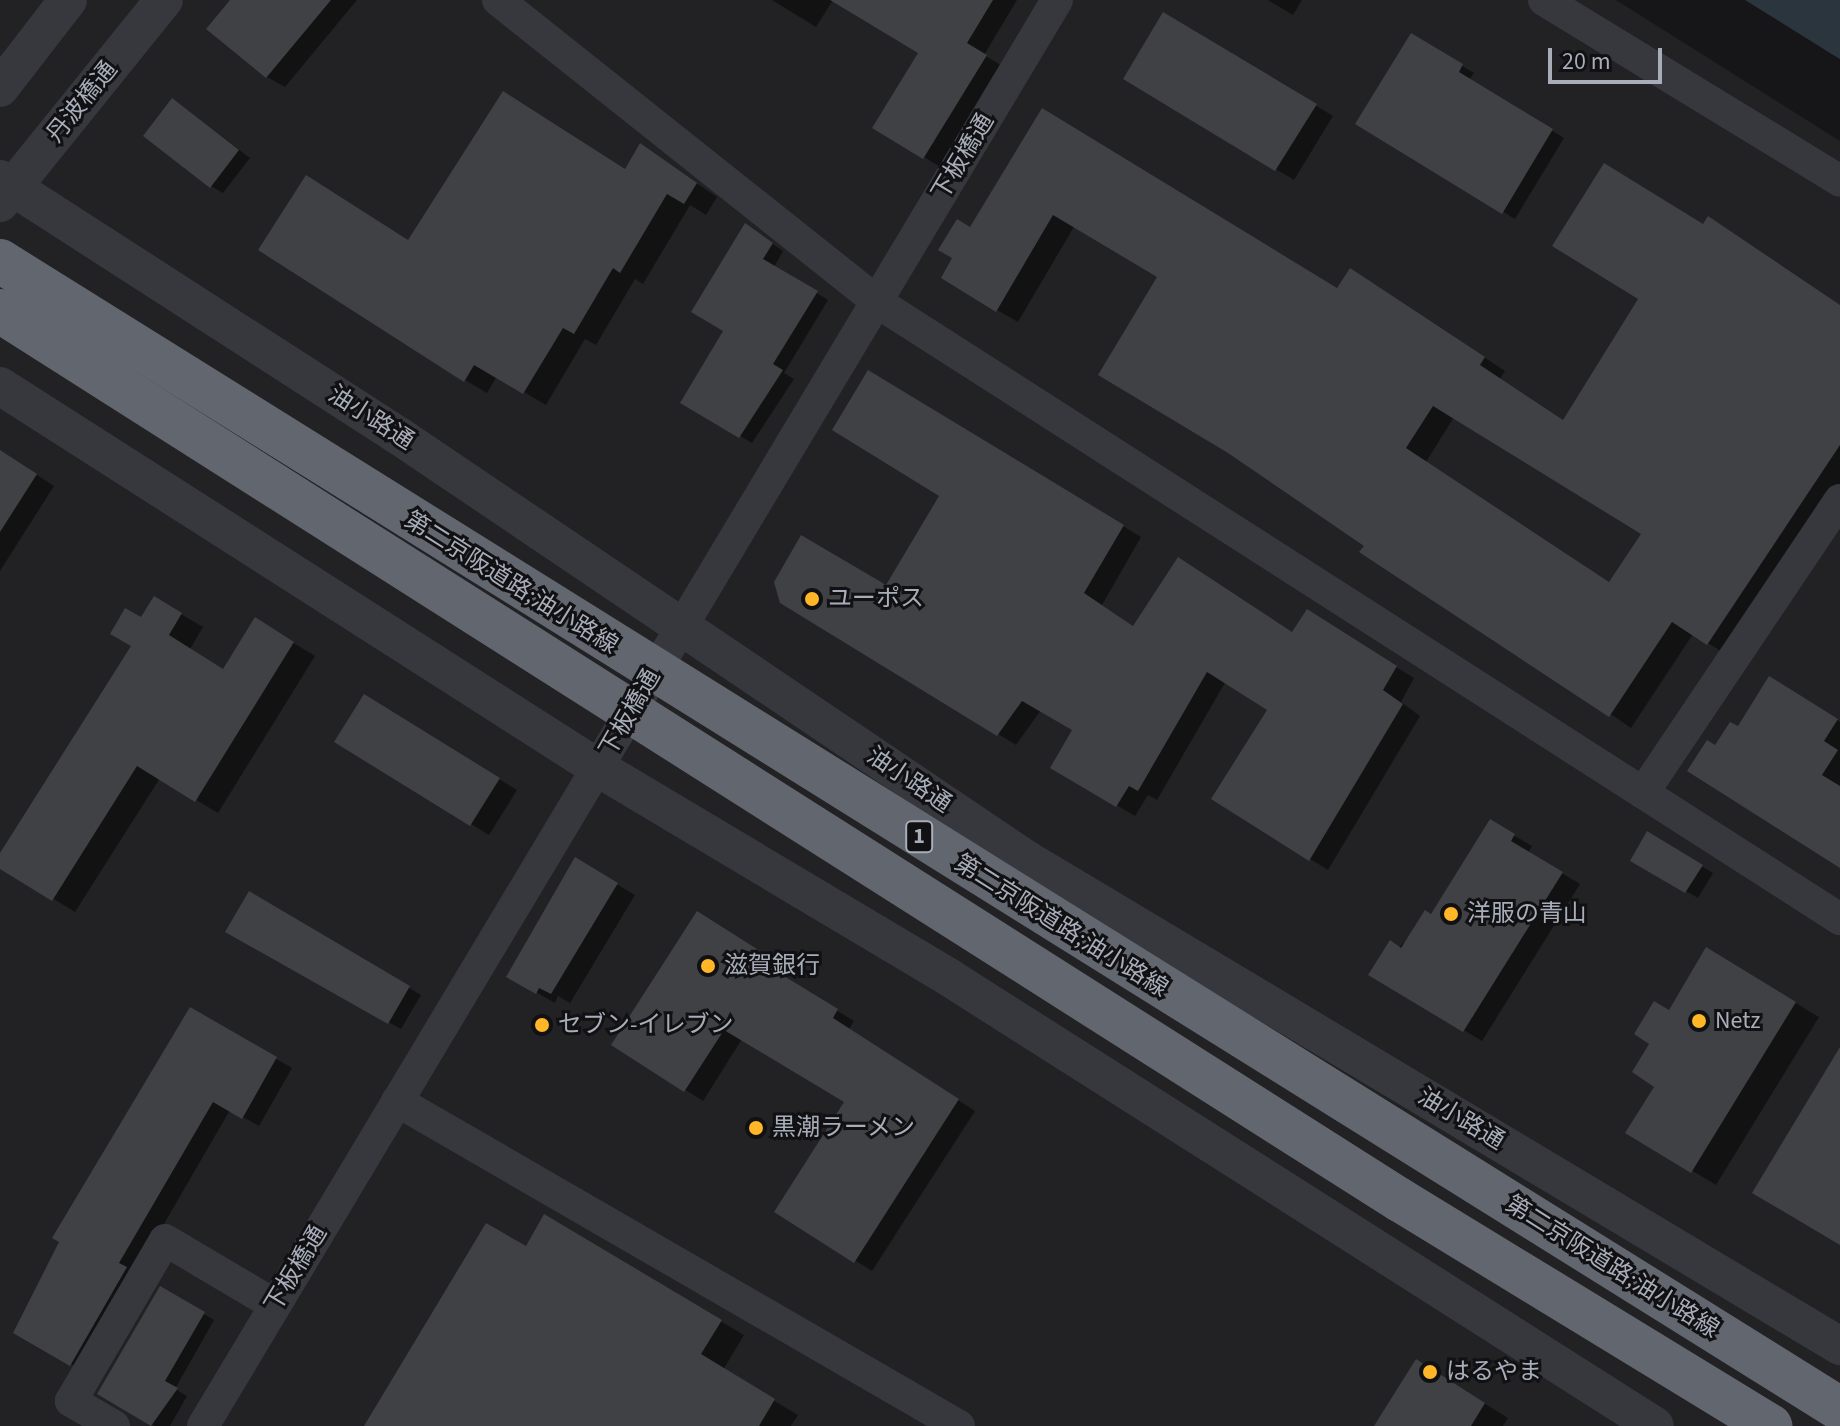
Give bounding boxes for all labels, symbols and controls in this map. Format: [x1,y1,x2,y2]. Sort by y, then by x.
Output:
scale bar [1552,32,1666,82]
text: 20 m [1562,44,1611,79]
street label: 丹波橋通 [41,56,123,148]
street label: 下板橋通 [926,108,1000,206]
street label: 油小路通 [323,380,419,456]
street label: 第二京阪道路;油小路線 [399,506,623,660]
place label: ユーポス [828,585,924,613]
marker: ユーポス [803,590,821,608]
street label: 下板橋通 [594,664,666,762]
street label: 油小路通 [861,741,957,819]
road number: 1 [905,819,933,855]
street label: 第二京阪道路;油小路線 [949,849,1173,1003]
place label: 洋服の青山 [1467,900,1587,928]
marker: 洋服の青山 [1442,905,1460,923]
place label: 滋賀銀行 [724,952,820,980]
marker: 滋賀銀行 [699,957,717,975]
place label: Netz [1715,1007,1761,1035]
place label: セブン-イレブン [558,1011,733,1039]
marker: Netz [1690,1012,1708,1030]
marker: セブン-イレブン [533,1016,551,1034]
street label: 油小路通 [1412,1082,1510,1156]
place label: 黒潮ラーメン [772,1114,916,1142]
marker: 黒潮ラーメン [747,1119,765,1137]
street label: 第二京阪道路;油小路線 [1500,1190,1724,1344]
street label: 下板橋通 [259,1220,333,1318]
place label: はるやま [1446,1358,1542,1386]
marker: はるやま [1421,1363,1439,1381]

